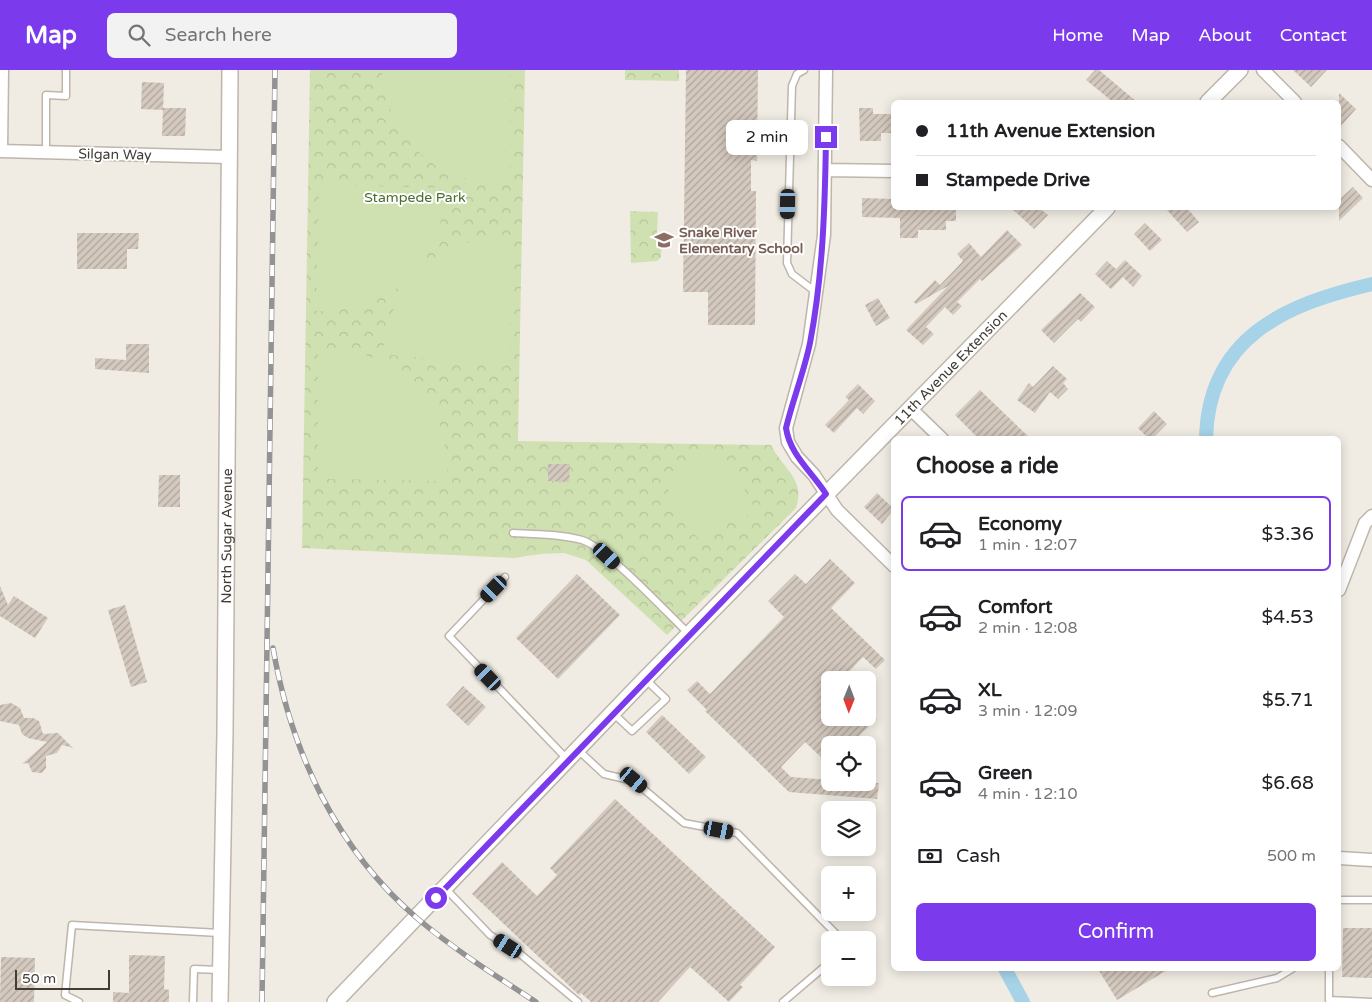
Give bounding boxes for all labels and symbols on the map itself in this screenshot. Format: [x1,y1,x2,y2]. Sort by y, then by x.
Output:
callout: 2 min [726,120,808,154]
route end [815,126,837,148]
street label: Silgan Way [78,145,152,164]
park label: Stampede Park [364,189,466,206]
car [780,189,795,219]
place label: Snake River Elementary School [679,224,803,257]
school or university icon: Snake River Elementary School [653,229,675,251]
street label: 11th Avenue Extension [891,307,1011,429]
street label: North Sugar Avenue [218,468,236,604]
car [590,540,623,572]
car [478,573,509,605]
car [472,661,503,693]
north arrow [821,671,876,726]
car [617,765,650,795]
car [702,820,735,840]
route start [425,887,447,909]
car [491,932,524,960]
scale bar [15,967,110,990]

